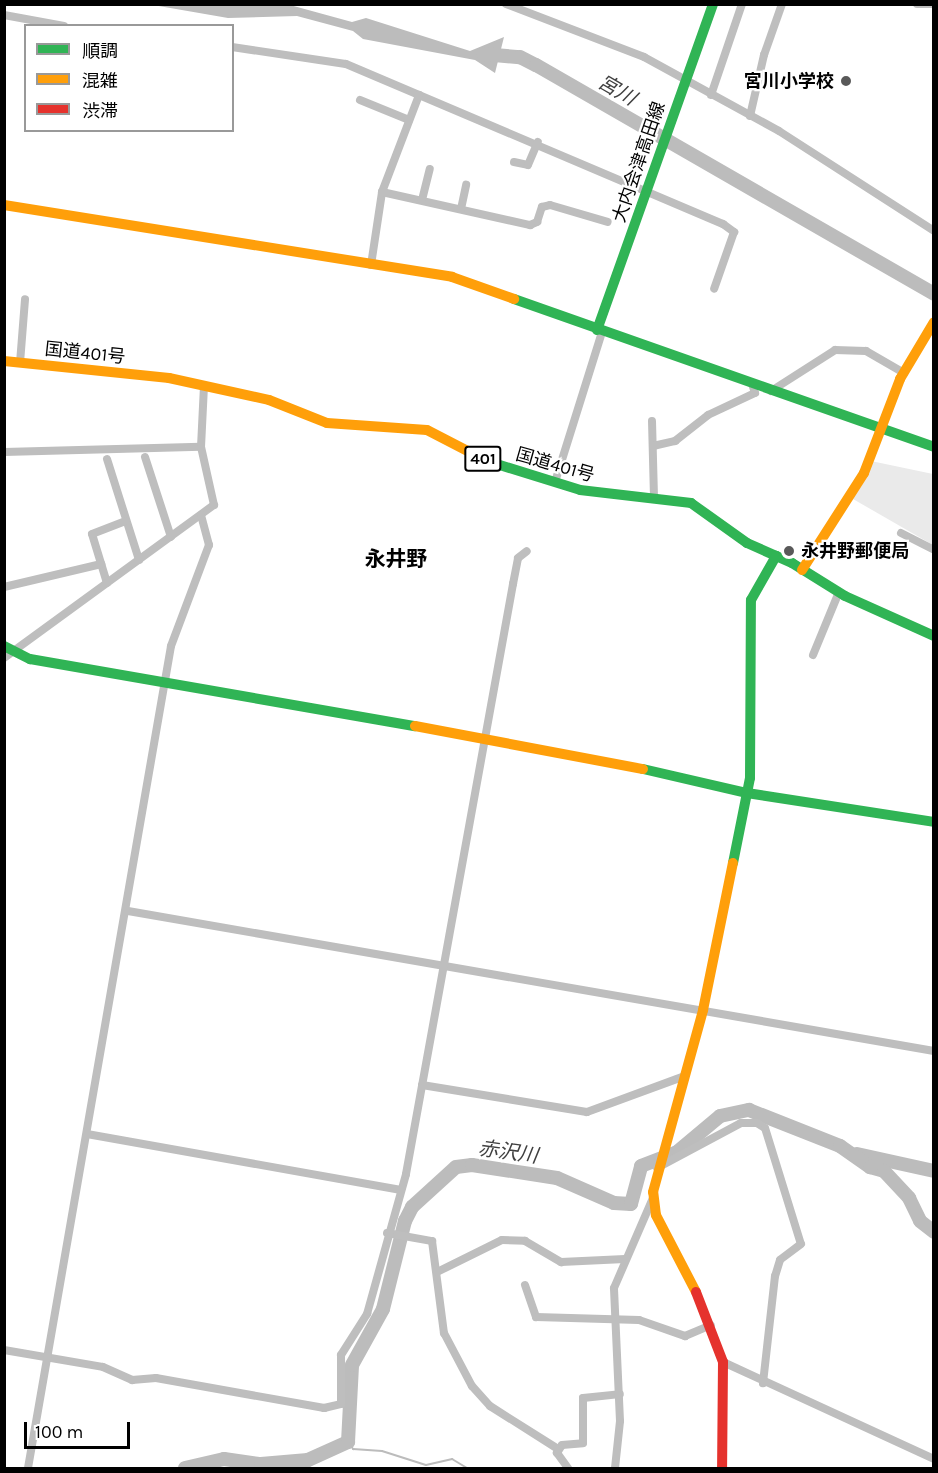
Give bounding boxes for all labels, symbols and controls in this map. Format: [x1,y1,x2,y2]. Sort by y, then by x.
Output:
legend [24,24,234,132]
text: 順調 [82,40,118,62]
text: 混雑 [82,70,118,92]
water label: 宮川 [594,70,640,110]
place label: 宮川小学校 [744,70,834,92]
marker: 宮川小学校 [839,74,853,88]
street label: 大内会津高田線 [608,99,670,225]
text: 渋滞 [82,100,118,122]
street label: 国道401号 [44,338,126,368]
street label: 国道401号 [513,443,597,487]
road number: 401 [464,446,502,472]
place label: 永井野郵便局 [801,540,909,562]
marker: 永井野郵便局 [782,544,796,558]
district label: 永井野 [365,546,427,572]
water label: 赤沢川 [477,1136,539,1168]
scale bar [27,1410,134,1448]
text: 100 m [35,1421,83,1443]

